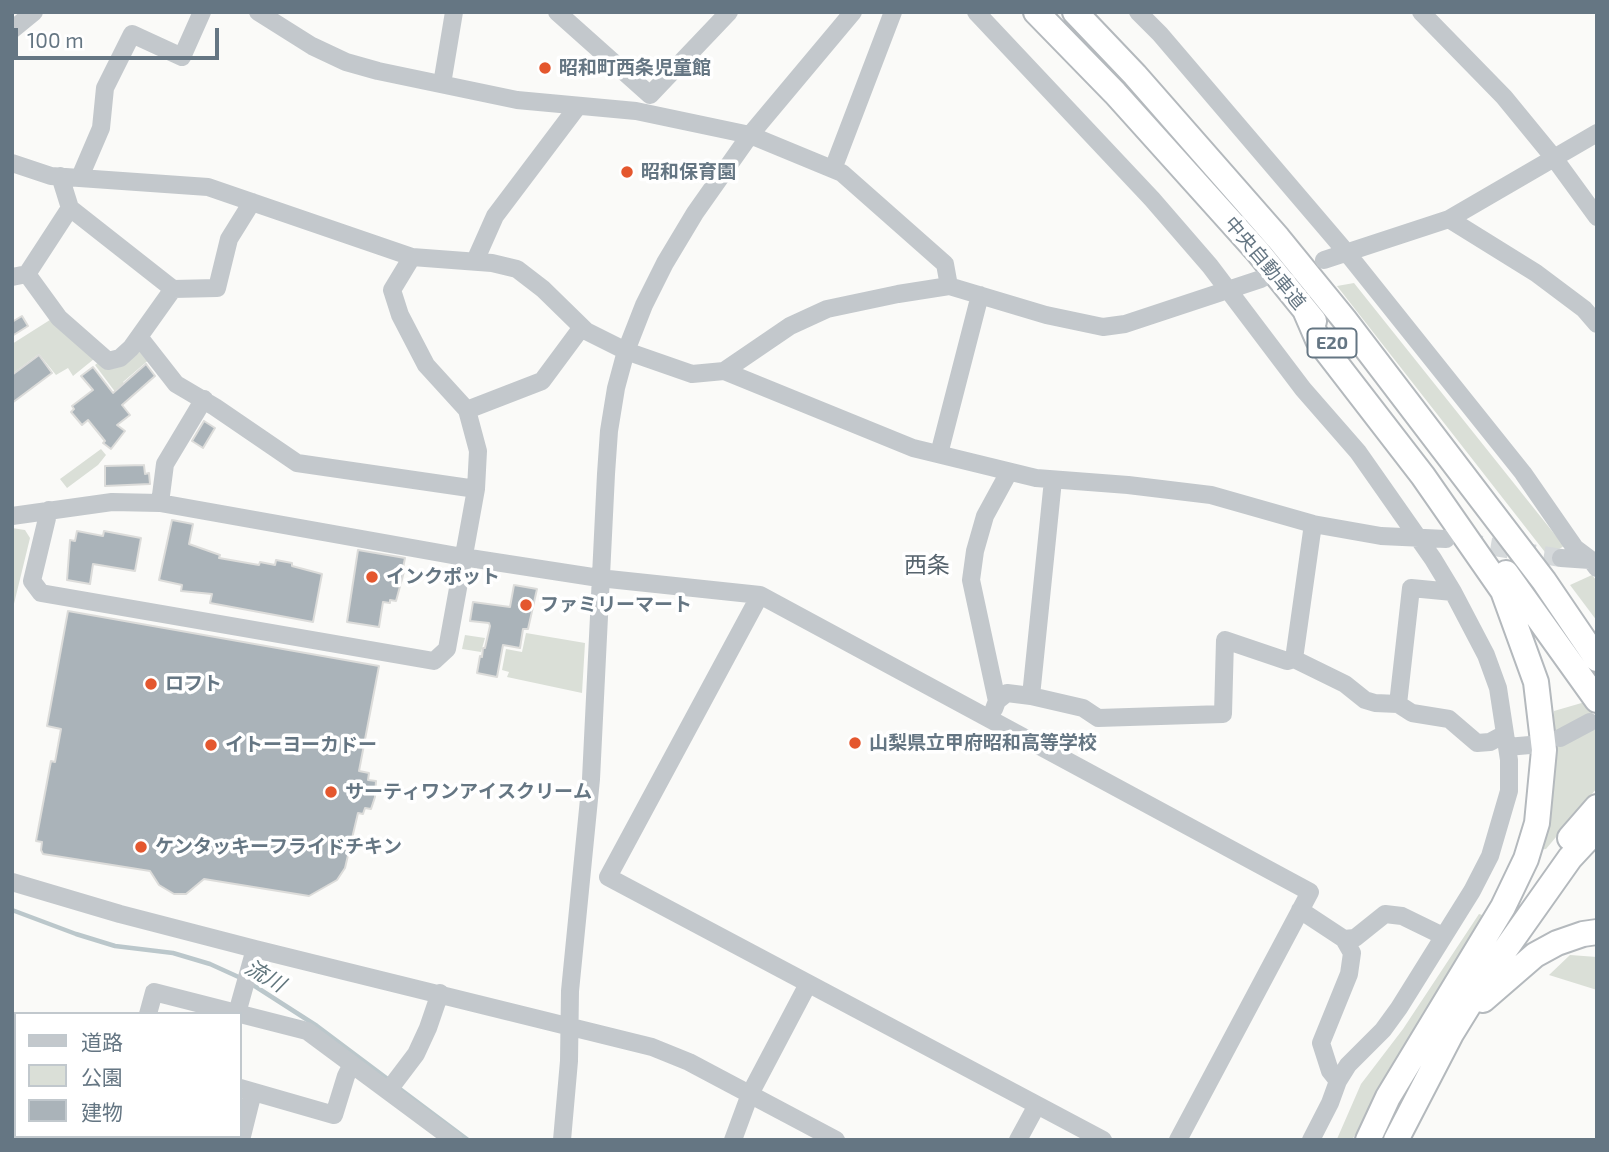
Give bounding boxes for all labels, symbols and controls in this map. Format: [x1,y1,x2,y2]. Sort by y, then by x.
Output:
scale bar [18,14,222,58]
text: 100 m [27,27,84,52]
place label: 昭和町西条児童館 [559,57,711,79]
marker: 昭和町西条児童館 [537,60,553,76]
place label: 昭和保育園 [641,161,736,183]
marker: 昭和保育園 [619,164,635,180]
street label: 中央自動車道 [1220,212,1310,314]
road number: E20 [1308,328,1356,358]
district label: 西条 [904,551,950,579]
place label: インクポット [386,566,500,588]
marker: インクポット [364,569,380,585]
place label: ファミリーマート [540,594,692,616]
marker: ファミリーマート [518,597,534,613]
place label: ロフト [165,673,222,695]
marker: ロフト [143,676,159,692]
place label: 山梨県立甲府昭和高等学校 [869,732,1097,754]
place label: イトーヨーカドー [225,734,377,756]
marker: 山梨県立甲府昭和高等学校 [847,735,863,751]
marker: イトーヨーカドー [203,737,219,753]
place label: サーティワンアイスクリーム [345,781,592,803]
marker: サーティワンアイスクリーム [323,784,339,800]
place label: ケンタッキーフライドチキン [155,836,402,858]
marker: ケンタッキーフライドチキン [133,839,149,855]
water label: 流川 [241,955,289,997]
legend [14,1012,242,1138]
text: 道路 [81,1029,123,1054]
text: 公園 [81,1064,123,1089]
text: 建物 [81,1099,123,1124]

